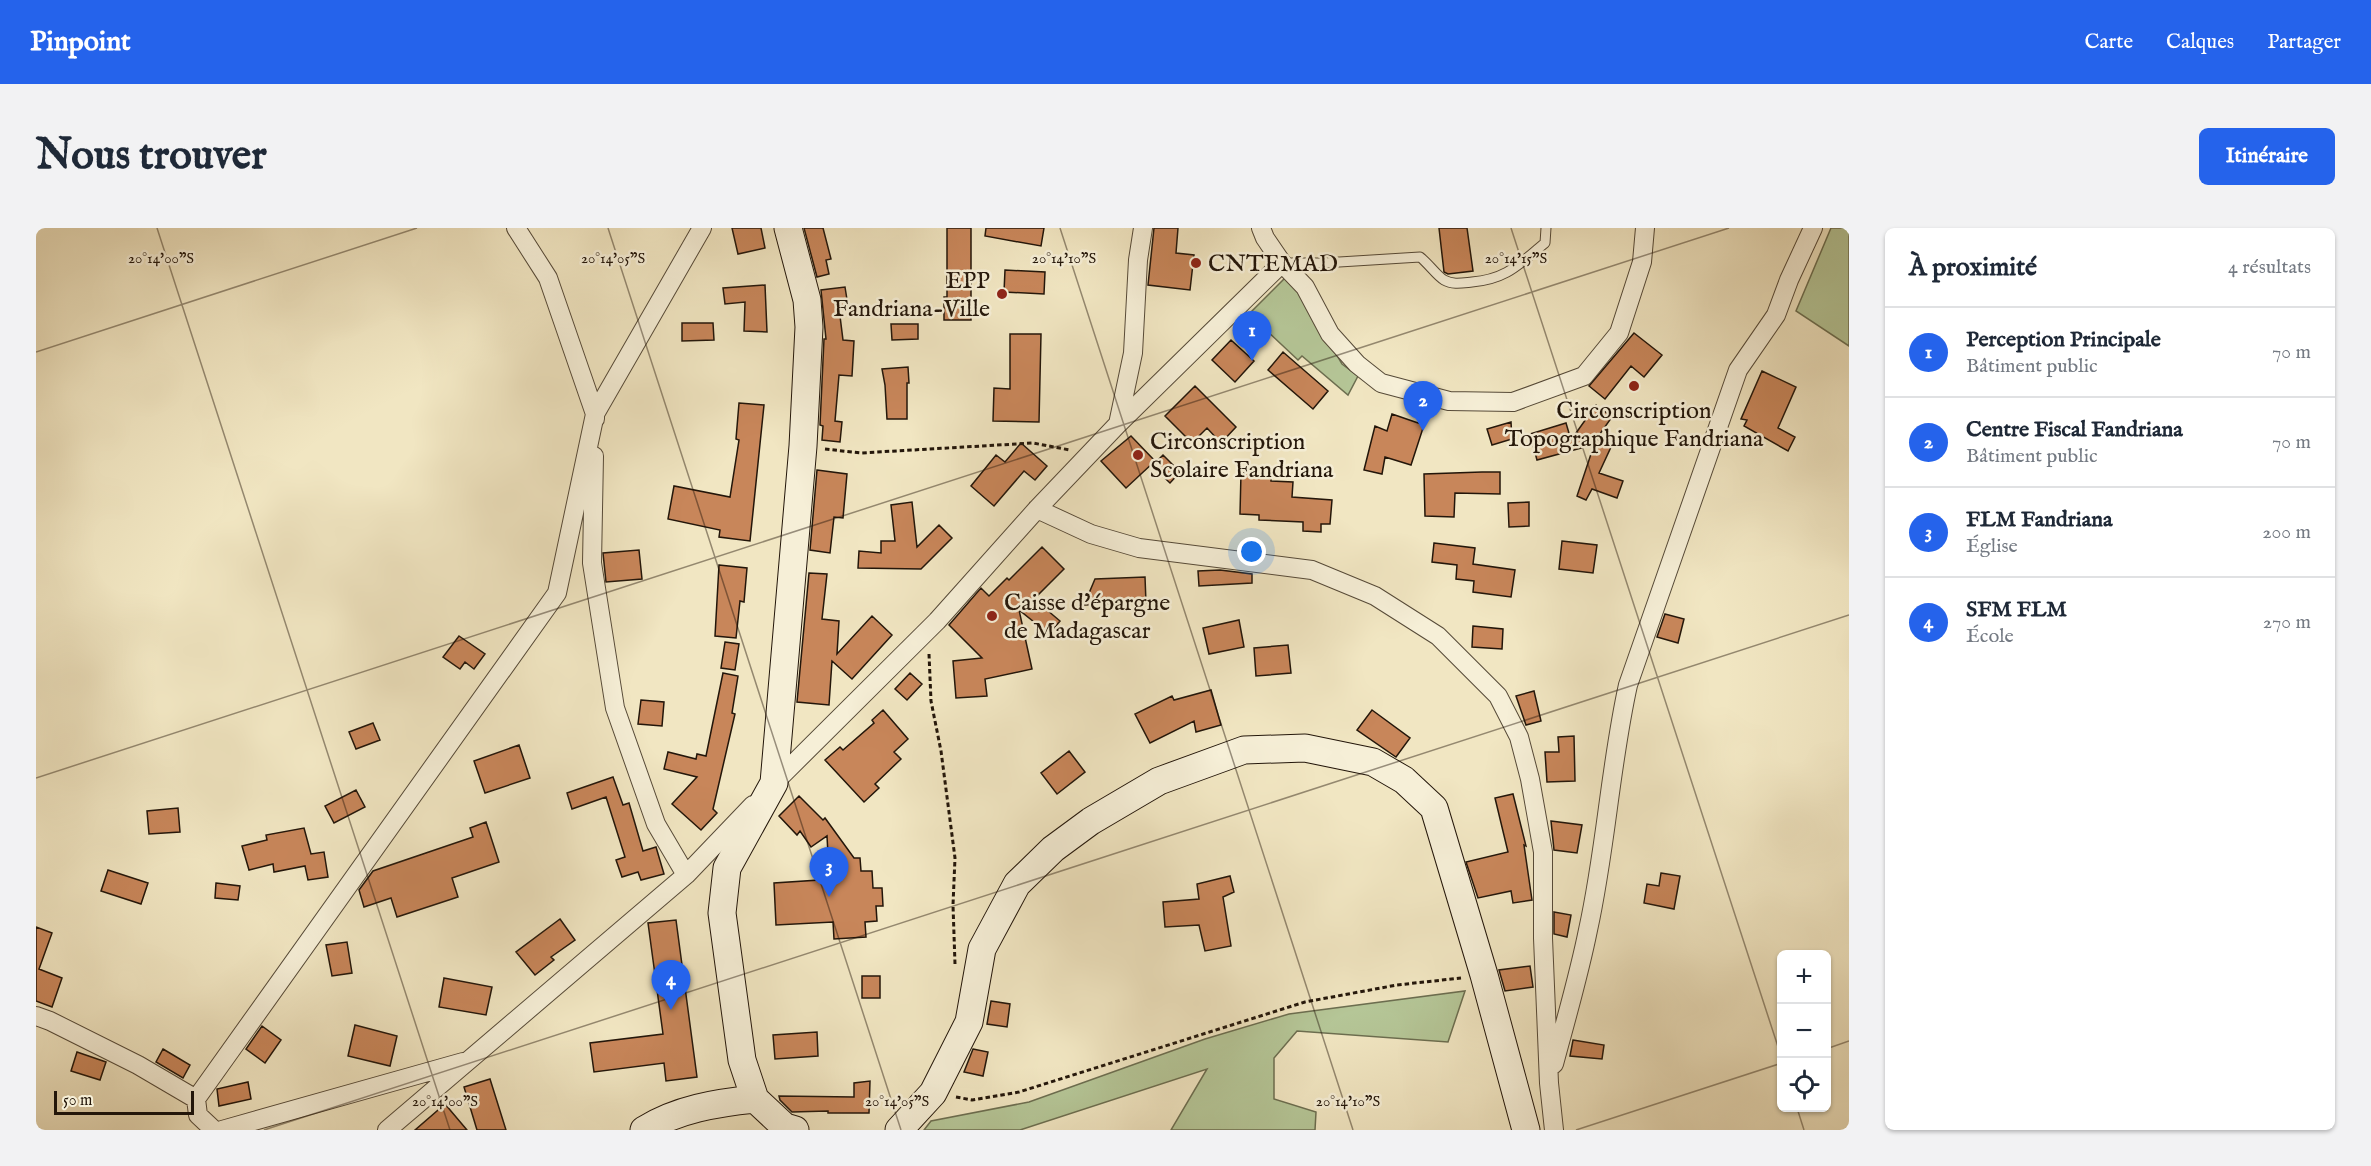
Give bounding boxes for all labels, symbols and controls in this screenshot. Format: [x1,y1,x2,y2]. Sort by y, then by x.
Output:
text: Pinpoint [30,25,131,60]
text: Carte [2084,29,2133,56]
text: Calques [2166,29,2234,56]
text: Partager [2267,29,2341,56]
button: Itinéraire [2199,128,2335,185]
text: Nous trouver [36,130,267,183]
text: 20°14'00"S [128,249,194,268]
text: 20°14'05"S [581,249,645,268]
text: 20°14'10"S [1032,249,1096,268]
place label: CNTEMAD [1208,249,1338,280]
text: 20°14'15"S [1485,249,1547,268]
text: À proximité [1909,251,2037,284]
text: 4 résultats [2228,255,2311,280]
marker: CNTEMAD [1189,256,1203,270]
place label: EPP Fandriana-Ville [833,266,990,325]
marker: EPP Fandriana-Ville [995,287,1009,301]
pin: 1 [1232,312,1272,361]
text: Perception Principale [1966,326,2161,354]
text: 1 [1925,340,1932,365]
text: 70 m [2272,340,2311,365]
text: Bâtiment public [1966,354,2098,379]
marker: Circonscription Topographique Fandriana [1627,379,1641,393]
pin: 2 [1404,382,1442,431]
place label: Circonscription Topographique Fandriana [1505,396,1764,455]
text: Centre Fiscal Fandriana [1966,416,2183,444]
place label: Circonscription Scolaire Fandriana [1150,427,1334,486]
text: 2 [1924,430,1933,455]
text: 70 m [2272,430,2311,455]
text: Bâtiment public [1966,444,2098,469]
marker: Circonscription Scolaire Fandriana [1131,448,1145,462]
text: FLM Fandriana [1966,506,2112,534]
text: 3 [1925,520,1932,545]
text: 200 m [2262,520,2311,545]
text: Église [1966,534,2018,559]
your location [1237,537,1266,566]
place label: Caisse d'épargne de Madagascar [1004,588,1170,647]
text: SFM FLM [1966,596,2067,624]
marker: Caisse d'épargne de Madagascar [985,609,999,623]
text: 4 [1924,610,1933,635]
text: 270 m [2263,610,2311,635]
text: École [1966,624,2014,649]
pin: 3 [810,848,848,897]
map controls [1777,950,1831,1112]
button: + [1777,950,1831,1004]
pin: 4 [652,960,690,1010]
button: − [1777,1004,1831,1058]
button: locate [1777,1058,1831,1112]
scale bar [54,1088,194,1116]
text: 50 m [63,1091,92,1111]
text: 20°14'00"S [412,1092,478,1111]
text: 20°14'05"S [865,1092,929,1111]
text: 20°14'10"S [1316,1092,1380,1111]

